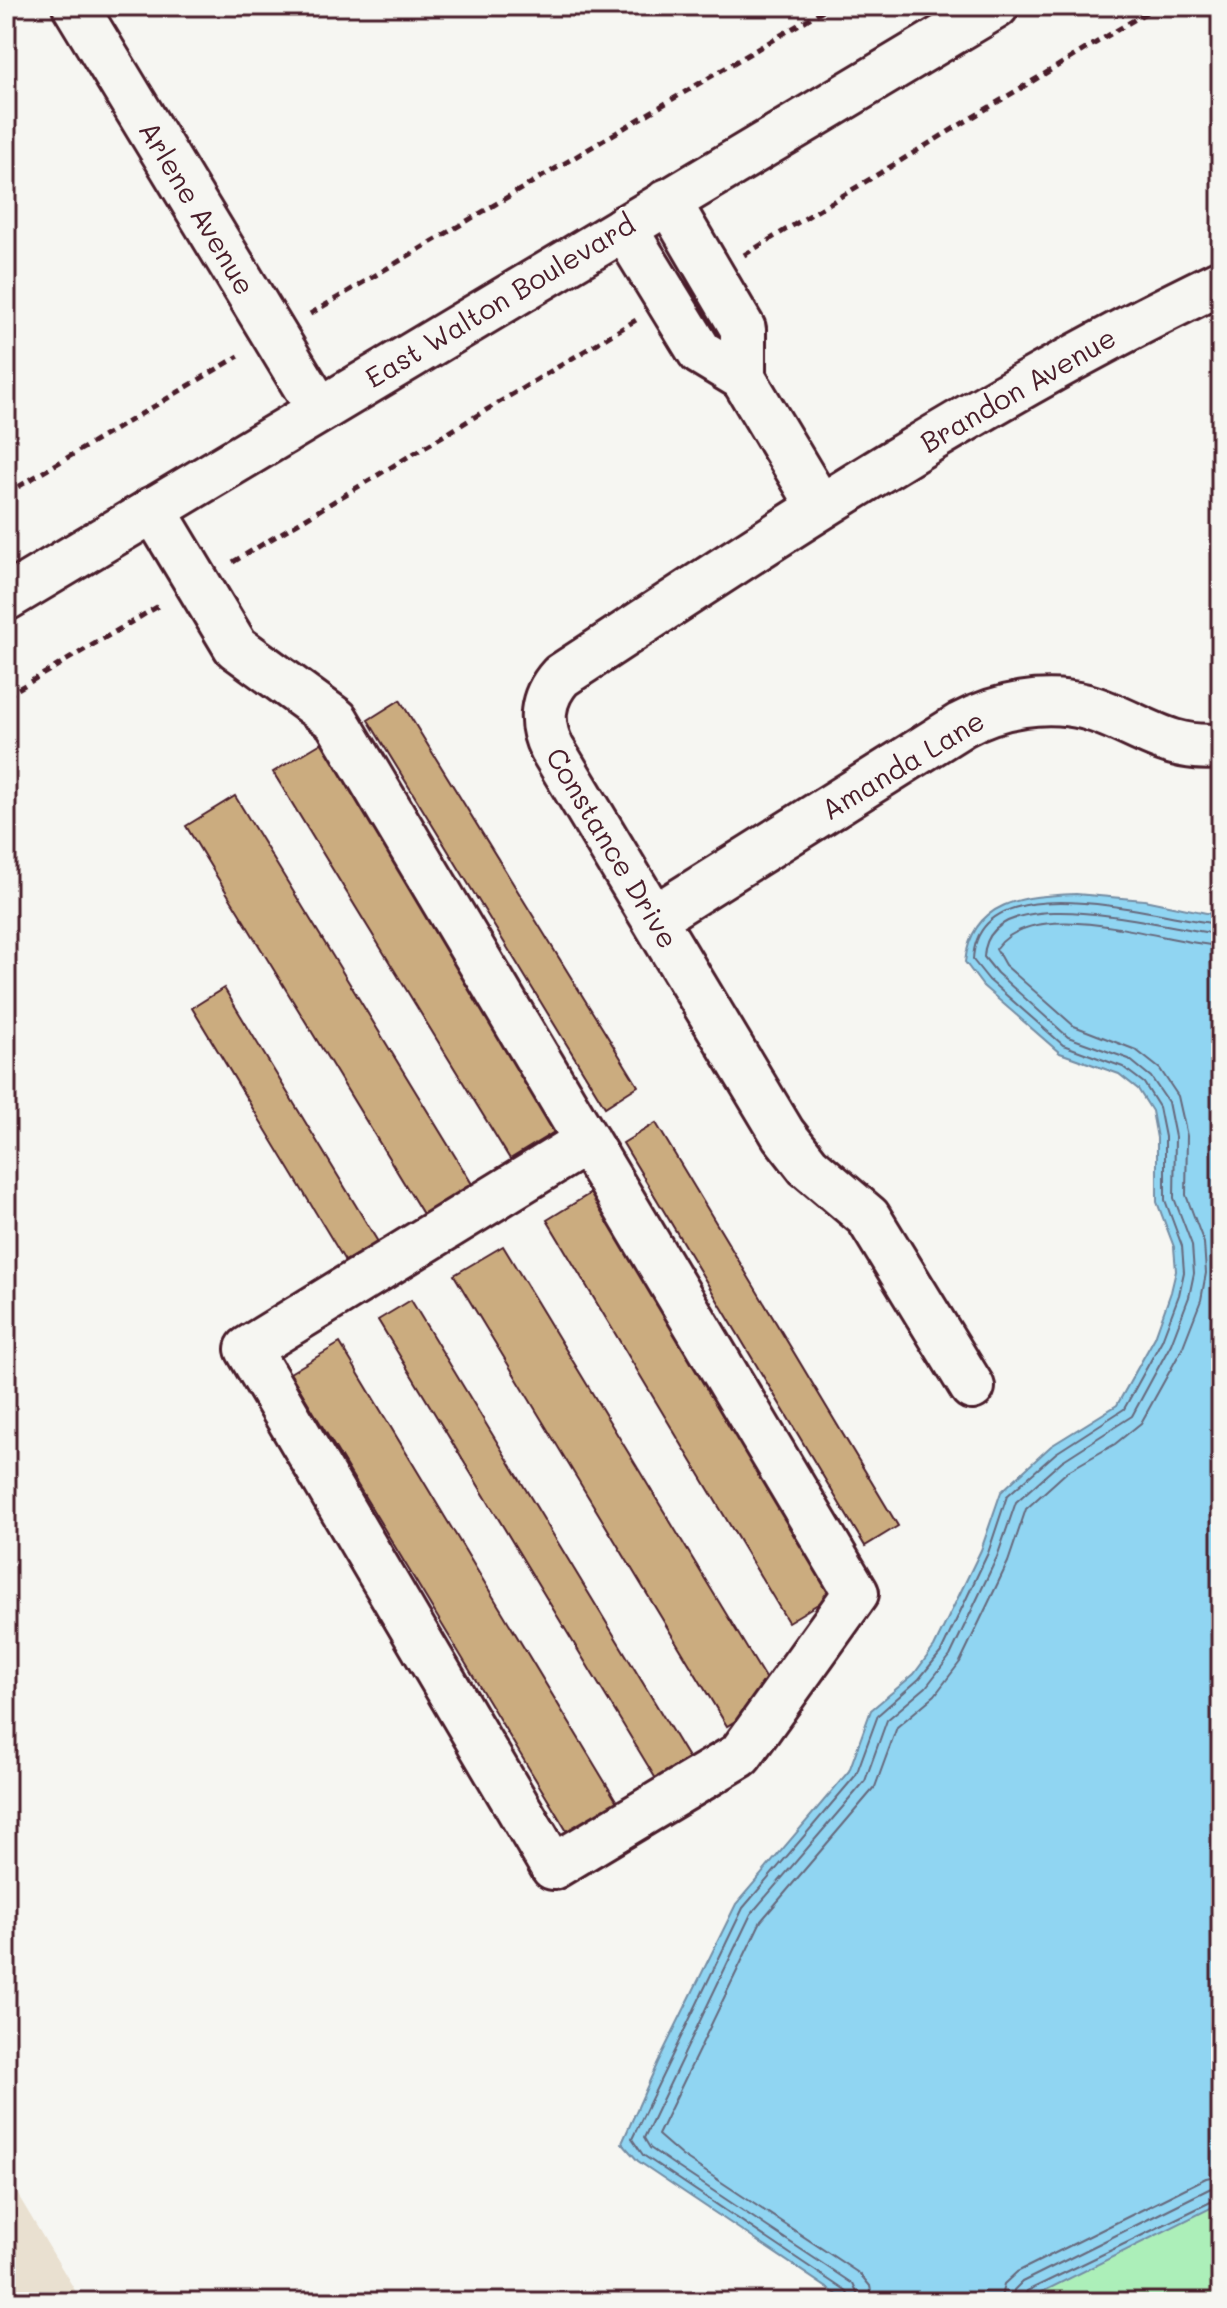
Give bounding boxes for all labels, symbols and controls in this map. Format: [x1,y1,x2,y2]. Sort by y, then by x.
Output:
street label: Arlene Avenue [132,114,264,301]
street label: East Walton Boulevard [358,205,641,395]
street label: Brandon Avenue [913,319,1122,460]
street label: Amanda Lane [814,701,991,827]
street label: Constance Drive [539,741,687,954]

